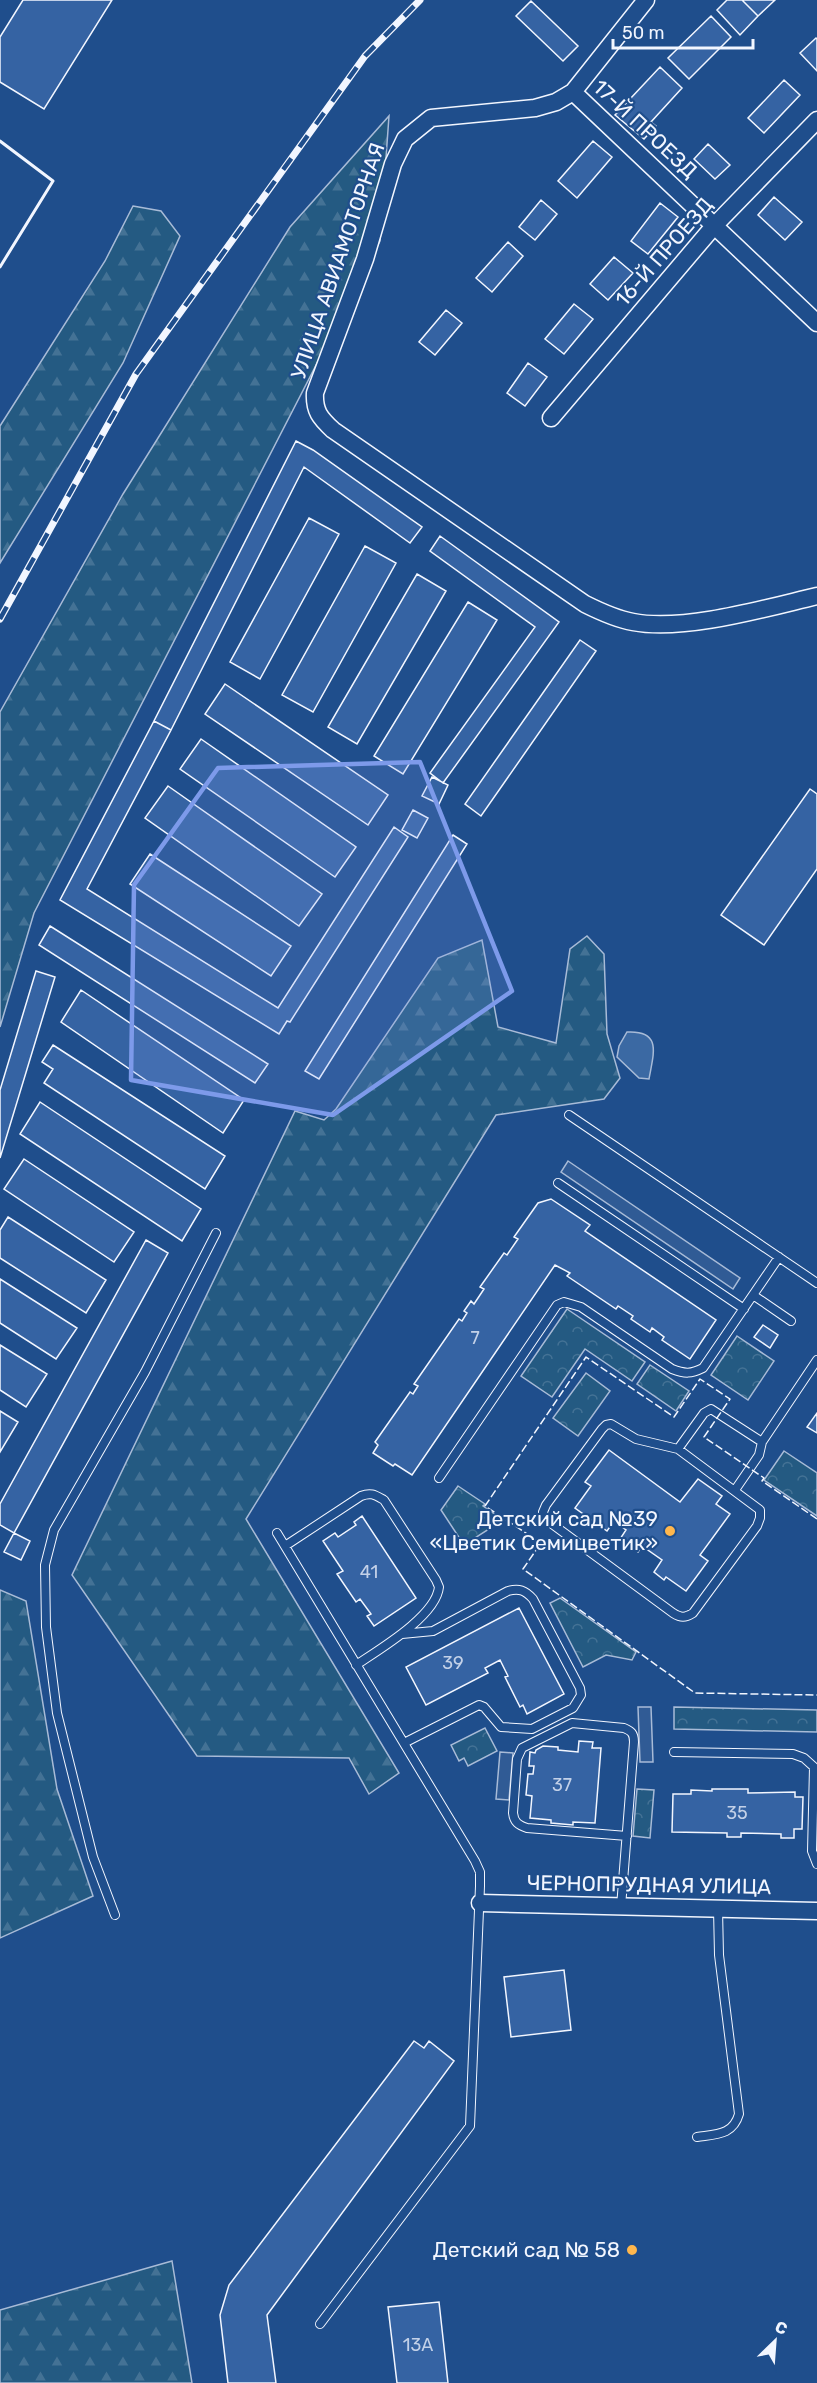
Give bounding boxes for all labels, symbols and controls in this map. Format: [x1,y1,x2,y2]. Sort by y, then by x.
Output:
scale bar [613,12,752,50]
text: 50 m [622,22,665,44]
street label: 17-Й ПРОЕЗД [588,74,703,183]
street label: УЛИЦА АВИАМОТОРНАЯ [285,139,390,382]
street label: 16-Й ПРОЕЗД [610,192,718,311]
house number: 7 [470,1327,480,1349]
place label: Детский сад №39 «Цветик Семицветик» [429,1506,658,1555]
marker: Детский сад №39 «Цветик Семицветик» [663,1524,677,1538]
house number: 41 [360,1561,378,1583]
house number: 39 [442,1652,464,1674]
house number: 37 [552,1774,572,1796]
house number: 35 [726,1802,748,1824]
street label: ЧЕРНОПРУДНАЯ УЛИЦА [527,1870,771,1899]
place label: Детский сад № 58 [433,2237,620,2262]
marker: Детский сад № 58 [625,2243,639,2257]
north arrow [745,2311,805,2371]
text: С [772,2317,790,2339]
house number: 13А [403,2334,433,2356]

